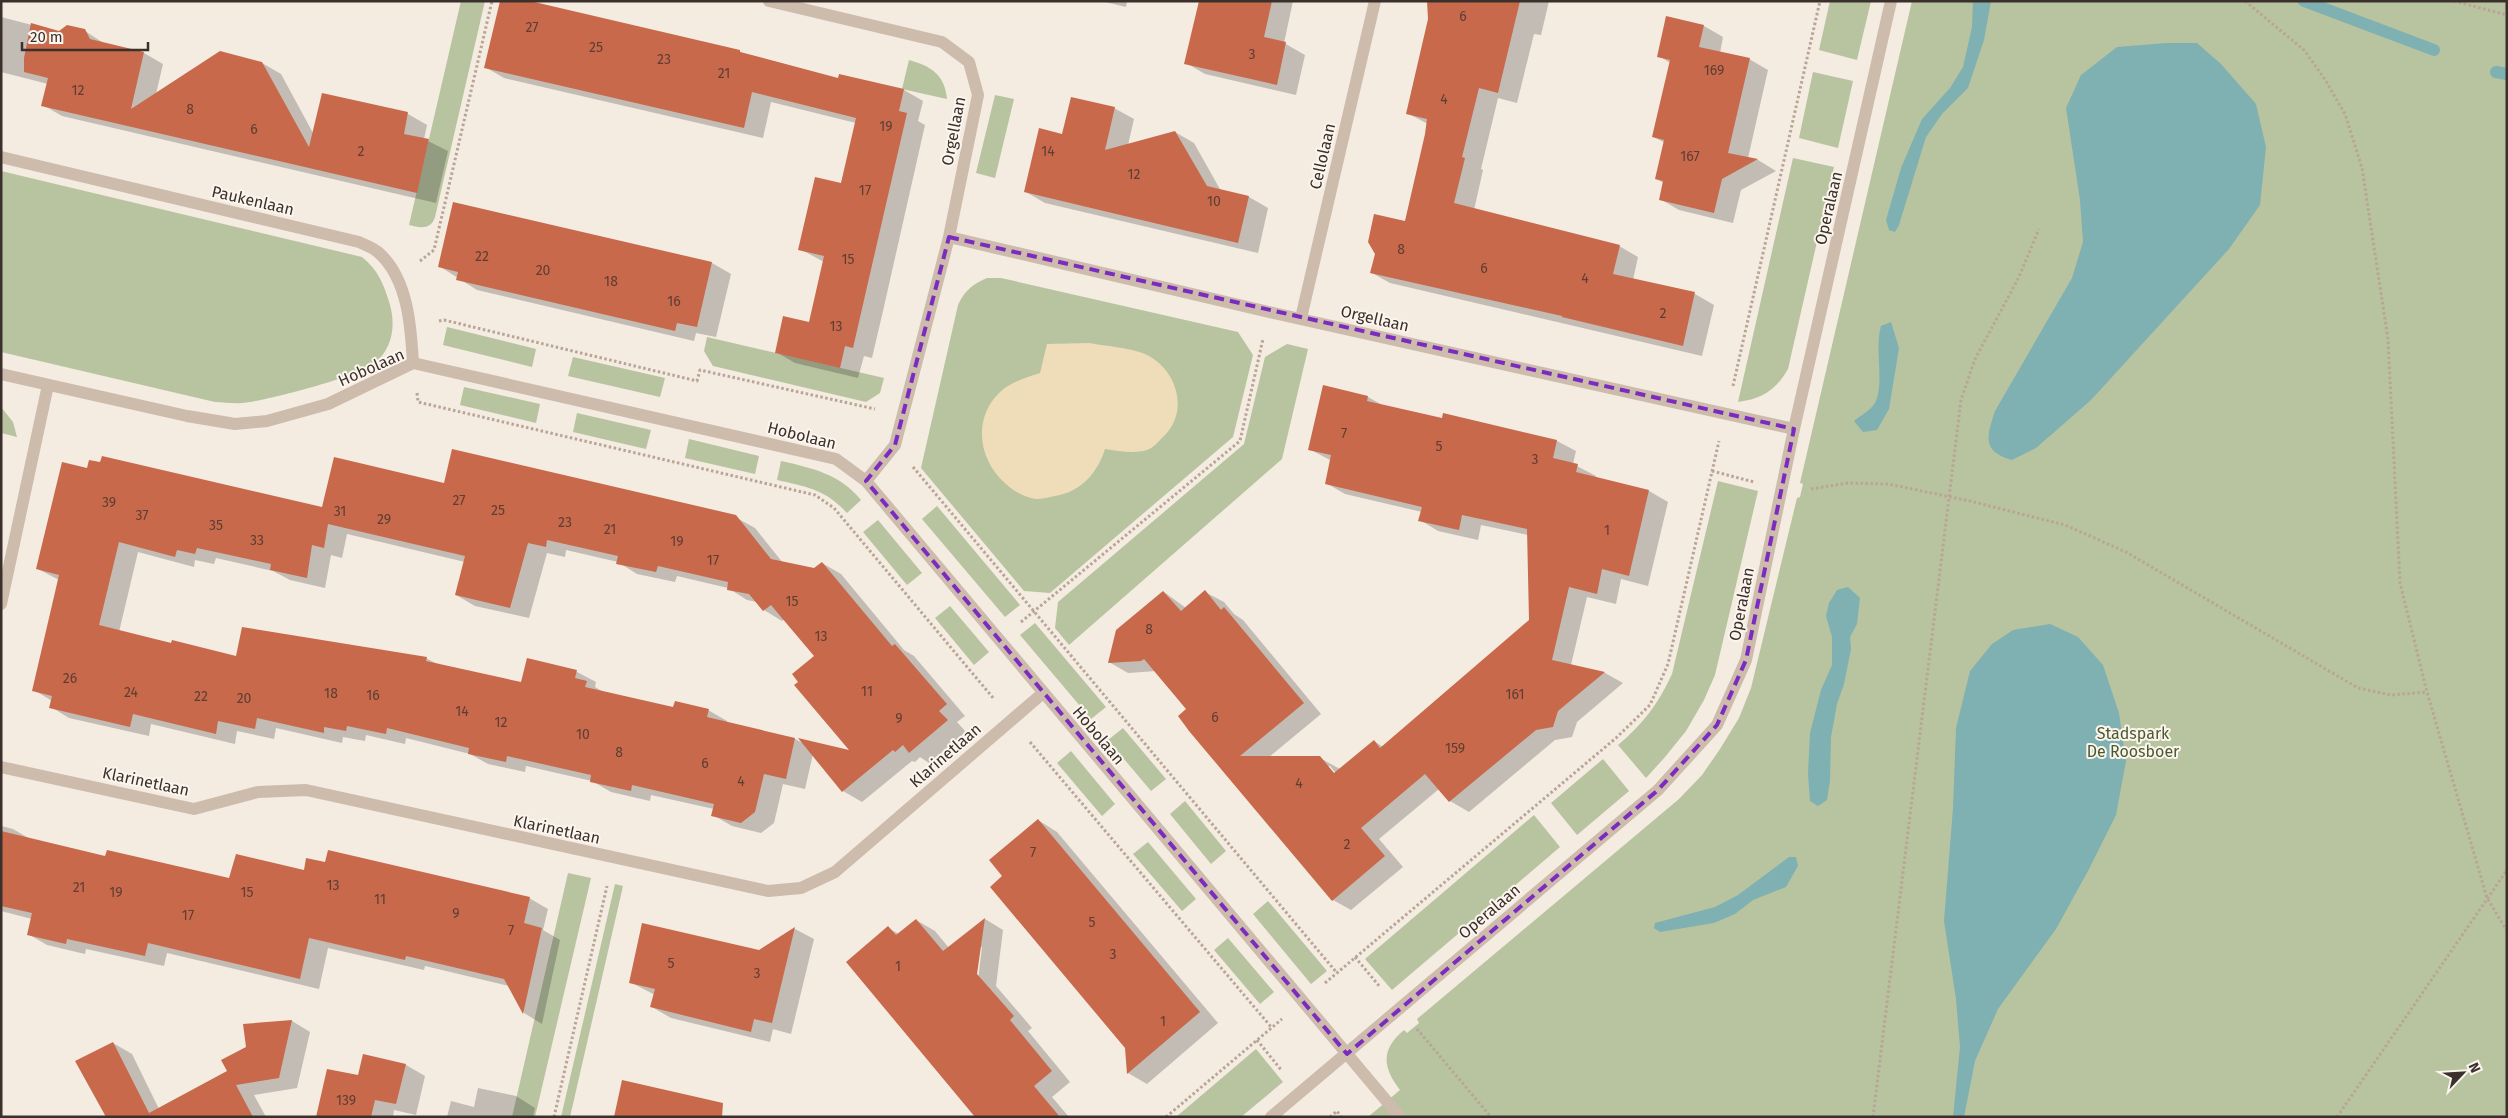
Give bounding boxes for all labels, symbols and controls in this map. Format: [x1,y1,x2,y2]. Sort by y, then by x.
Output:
house number: 6 [1459,8,1467,25]
house number: 27 [525,19,539,36]
scale bar [22,20,149,52]
text: 20 m [30,28,63,46]
house number: 25 [589,39,603,56]
house number: 3 [1249,46,1256,63]
house number: 23 [657,51,671,68]
house number: 169 [1704,62,1724,79]
house number: 21 [718,65,730,82]
house number: 12 [72,82,85,99]
house number: 4 [1440,91,1448,108]
street label: Orgellaan [938,95,969,167]
house number: 8 [186,101,194,118]
house number: 19 [879,118,893,135]
house number: 6 [250,121,258,138]
street label: Cellolaan [1306,121,1339,191]
house number: 2 [358,143,365,160]
house number: 14 [1041,143,1055,160]
house number: 167 [1680,148,1700,165]
house number: 12 [1128,166,1141,183]
street label: Operalaan [1811,170,1846,247]
street label: Paukenlaan [210,182,296,219]
house number: 17 [859,182,871,199]
house number: 10 [1207,193,1221,210]
house number: 8 [1397,241,1405,258]
house number: 22 [475,248,489,265]
house number: 15 [841,251,855,268]
house number: 6 [1480,260,1488,277]
house number: 20 [536,262,551,279]
house number: 4 [1581,270,1589,287]
house number: 18 [604,273,618,290]
house number: 16 [667,293,681,310]
street label: Orgellaan [1339,301,1411,336]
house number: 2 [1660,305,1667,322]
house number: 13 [829,318,843,335]
street label: Hobolaan [335,344,407,390]
street label: Hobolaan [765,418,838,453]
house number: 7 [1341,425,1347,442]
house number: 5 [1435,438,1443,455]
house number: 3 [1532,451,1539,468]
house number: 27 [452,492,466,509]
house number: 39 [102,494,116,511]
house number: 25 [491,502,505,519]
house number: 31 [334,503,346,520]
house number: 37 [135,507,149,524]
house number: 29 [377,511,391,528]
house number: 23 [558,514,572,531]
house number: 35 [209,517,223,534]
house number: 21 [604,521,616,538]
house number: 1 [1604,522,1610,539]
house number: 33 [250,532,264,549]
house number: 19 [670,533,684,550]
house number: 17 [707,552,719,569]
street label: Operalaan [1725,566,1758,643]
house number: 15 [785,593,799,610]
house number: 8 [1145,621,1153,638]
house number: 13 [814,628,828,645]
house number: 26 [63,670,77,687]
house number: 11 [861,683,873,700]
house number: 24 [124,684,139,701]
house number: 18 [324,685,338,702]
house number: 161 [1506,686,1524,703]
house number: 16 [366,687,380,704]
house number: 22 [194,688,208,705]
house number: 20 [237,690,252,707]
street label: Hobolaan [1069,702,1129,768]
house number: 14 [455,703,469,720]
house number: 6 [1211,709,1219,726]
house number: 9 [895,710,903,727]
house number: 12 [495,714,508,731]
street label: Klarinetlaan [906,719,985,792]
park label: Stadspark De Roosboer [2087,724,2180,761]
house number: 10 [576,726,590,743]
house number: 159 [1445,740,1465,757]
house number: 8 [615,744,623,761]
house number: 6 [701,755,709,772]
street label: Klarinetlaan [101,763,191,800]
house number: 4 [737,773,745,790]
house number: 4 [1295,775,1303,792]
street label: Klarinetlaan [512,811,602,848]
house number: 2 [1344,836,1351,853]
house number: 7 [1030,844,1036,861]
house number: 13 [326,877,340,894]
house number: 21 [73,879,85,896]
street label: Operalaan [1455,880,1524,943]
house number: 19 [109,884,123,901]
house number: 15 [240,884,254,901]
house number: 11 [374,891,386,908]
house number: 9 [452,905,460,922]
house number: 17 [182,907,194,924]
house number: 5 [1088,914,1096,931]
house number: 7 [508,922,514,939]
house number: 3 [1110,946,1117,963]
house number: 5 [667,955,675,972]
house number: 1 [895,958,901,975]
house number: 3 [754,965,761,982]
house number: 1 [1160,1013,1166,1030]
north arrow [2438,1048,2488,1098]
text: N [2465,1060,2484,1076]
house number: 139 [336,1092,356,1109]

